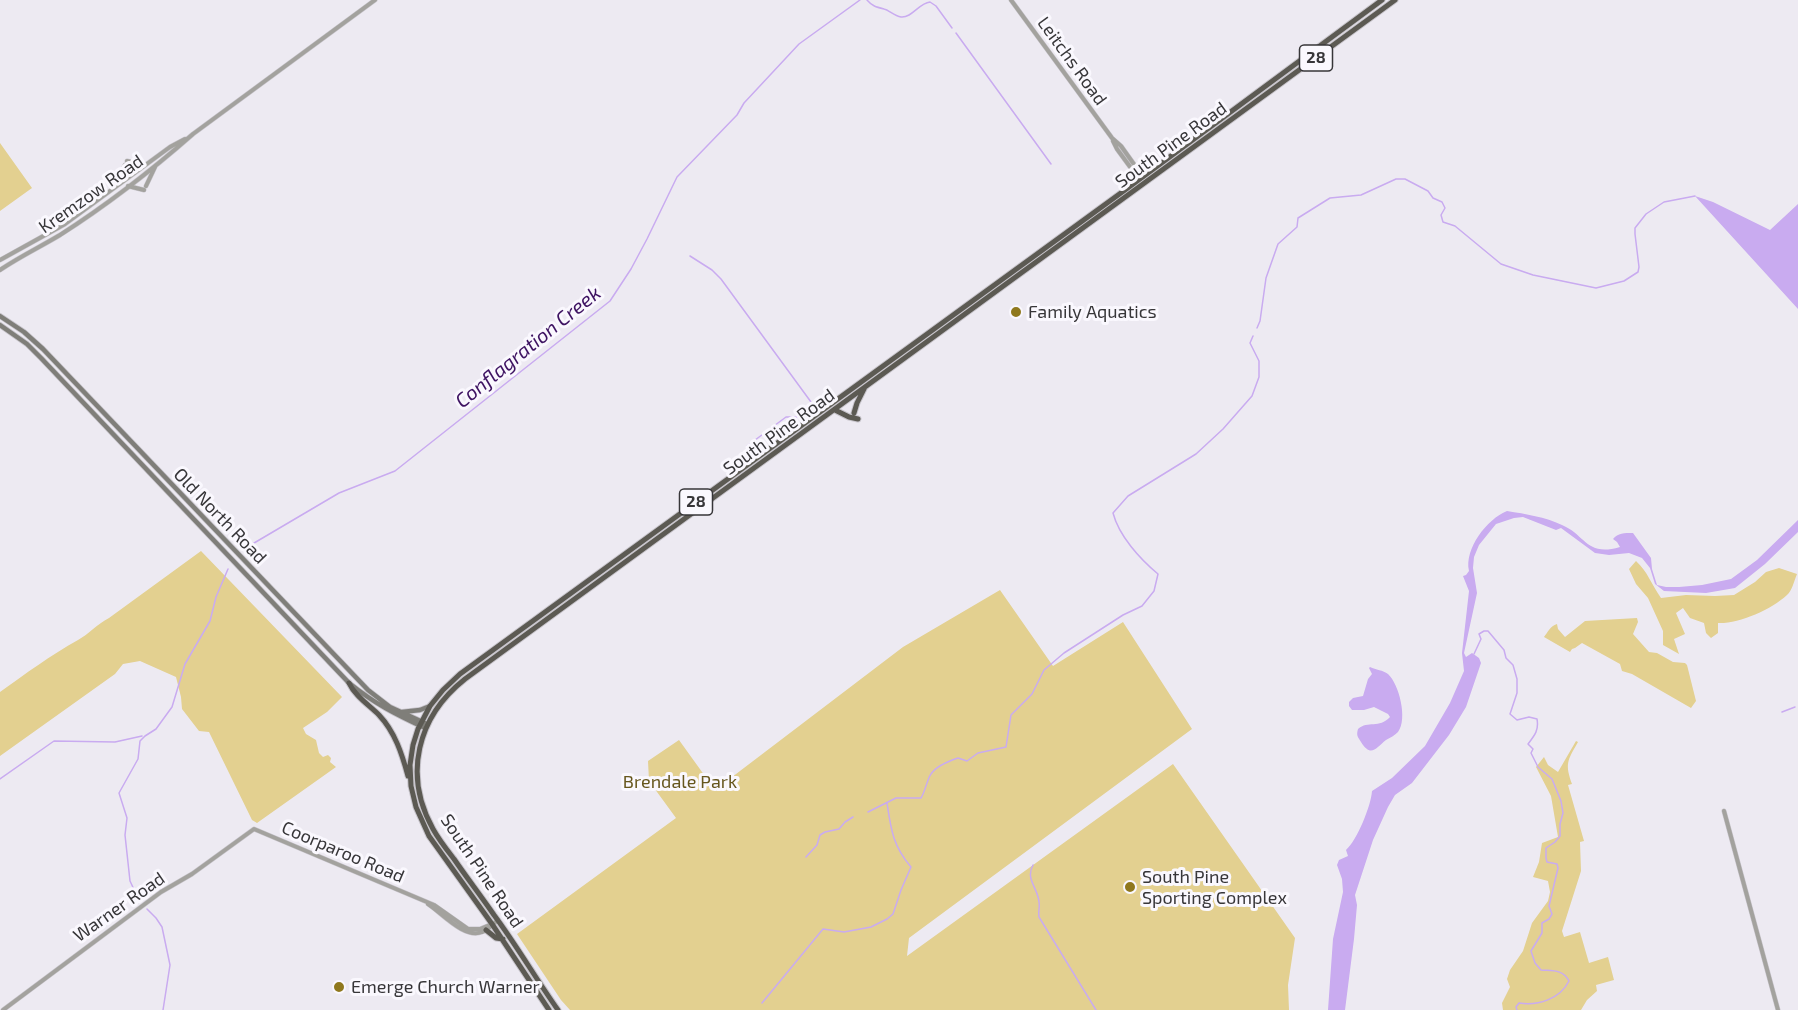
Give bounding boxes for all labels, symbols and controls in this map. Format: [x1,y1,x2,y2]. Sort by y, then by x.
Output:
street label: Leitchs Road [1033,13,1111,109]
road number: 28 [1300,45,1332,71]
street label: South Pine Road [1111,97,1231,193]
street label: Kremzow Road [35,150,147,238]
water label: Conflagration Creek [450,281,606,413]
place label: Family Aquatics [1028,301,1157,323]
marker: Family Aquatics [1009,305,1023,319]
street label: South Pine Road [719,384,839,480]
street label: Old North Road [169,464,271,568]
road number: 28 [680,489,712,515]
park label: Brendale Park [623,771,737,793]
street label: South Pine Road [436,810,528,932]
street label: Coorparoo Road [278,816,408,888]
place label: South Pine Sporting Complex [1142,866,1287,908]
street label: Warner Road [69,868,169,946]
marker: South Pine Sporting Complex [1123,880,1137,894]
place label: Emerge Church Warner [351,976,540,998]
marker: Emerge Church Warner [332,980,346,994]

